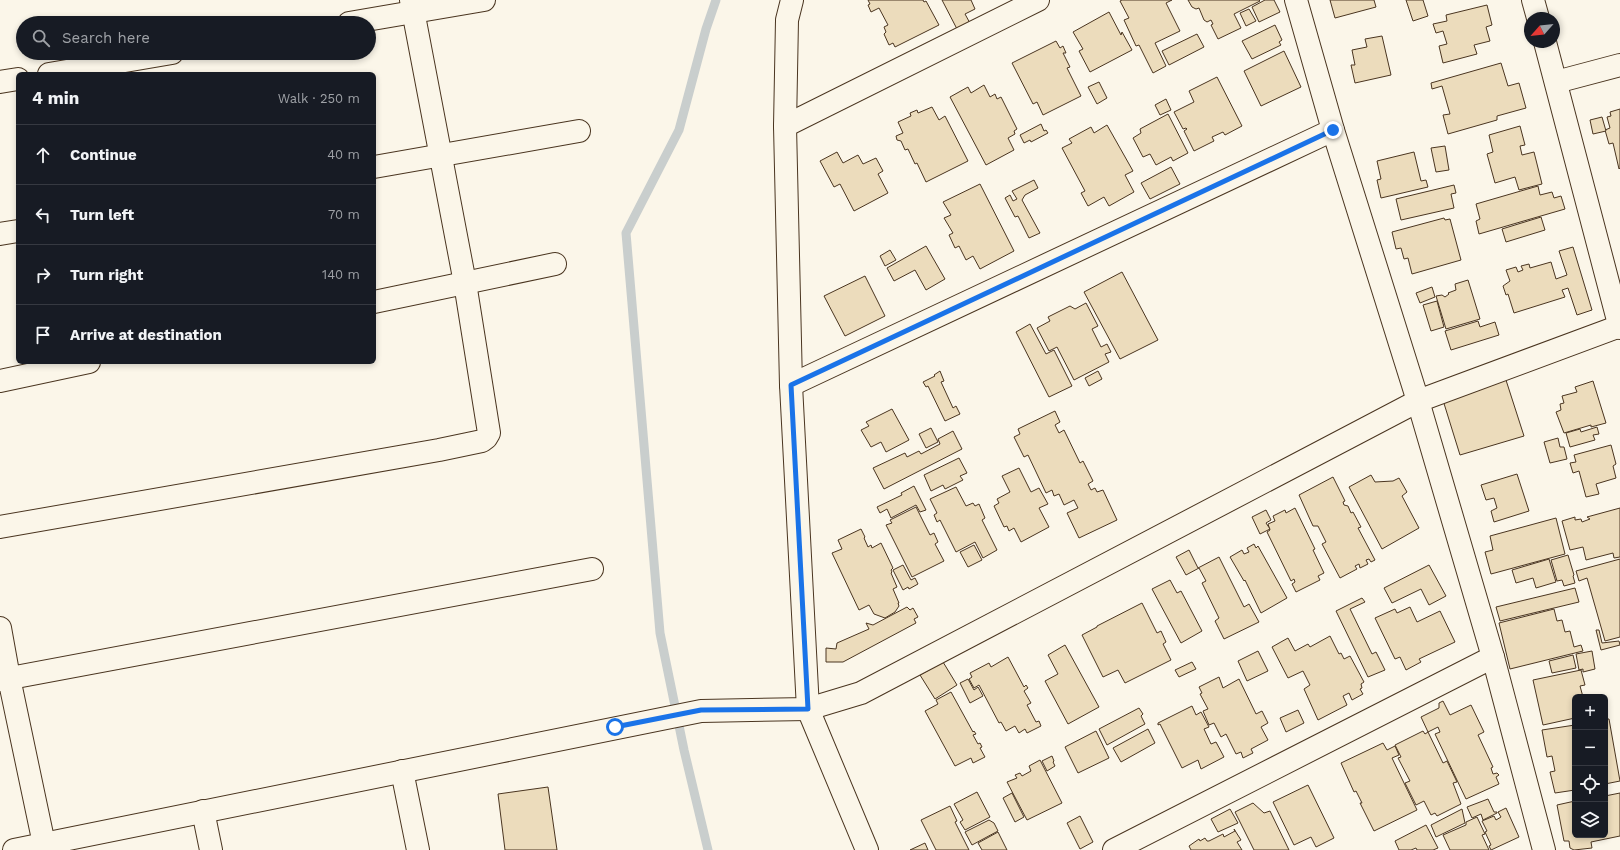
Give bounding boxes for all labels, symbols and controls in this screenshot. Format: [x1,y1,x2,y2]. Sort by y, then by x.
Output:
north arrow [1524,12,1560,48]
search box [16,16,376,60]
icon: search [30,27,52,49]
text: Search here [62,29,150,47]
text: 4 min [32,88,79,108]
text: Walk · 250 m [278,91,360,106]
route end [1324,121,1342,139]
icon: ahead [32,144,54,166]
text: Continue [70,146,137,164]
text: 40 m [327,147,360,162]
icon: left [32,204,54,226]
text: Turn left [70,206,134,224]
text: 70 m [328,207,360,222]
icon: right [32,264,54,286]
text: Turn right [70,266,143,284]
text: 140 m [322,267,360,282]
icon: arrive [32,324,54,346]
text: Arrive at destination [70,326,222,344]
map controls [1572,694,1608,838]
button: + [1572,694,1608,730]
route start [606,718,624,736]
button: − [1572,730,1608,766]
button: locate [1572,766,1608,802]
button: layers [1572,802,1608,838]

